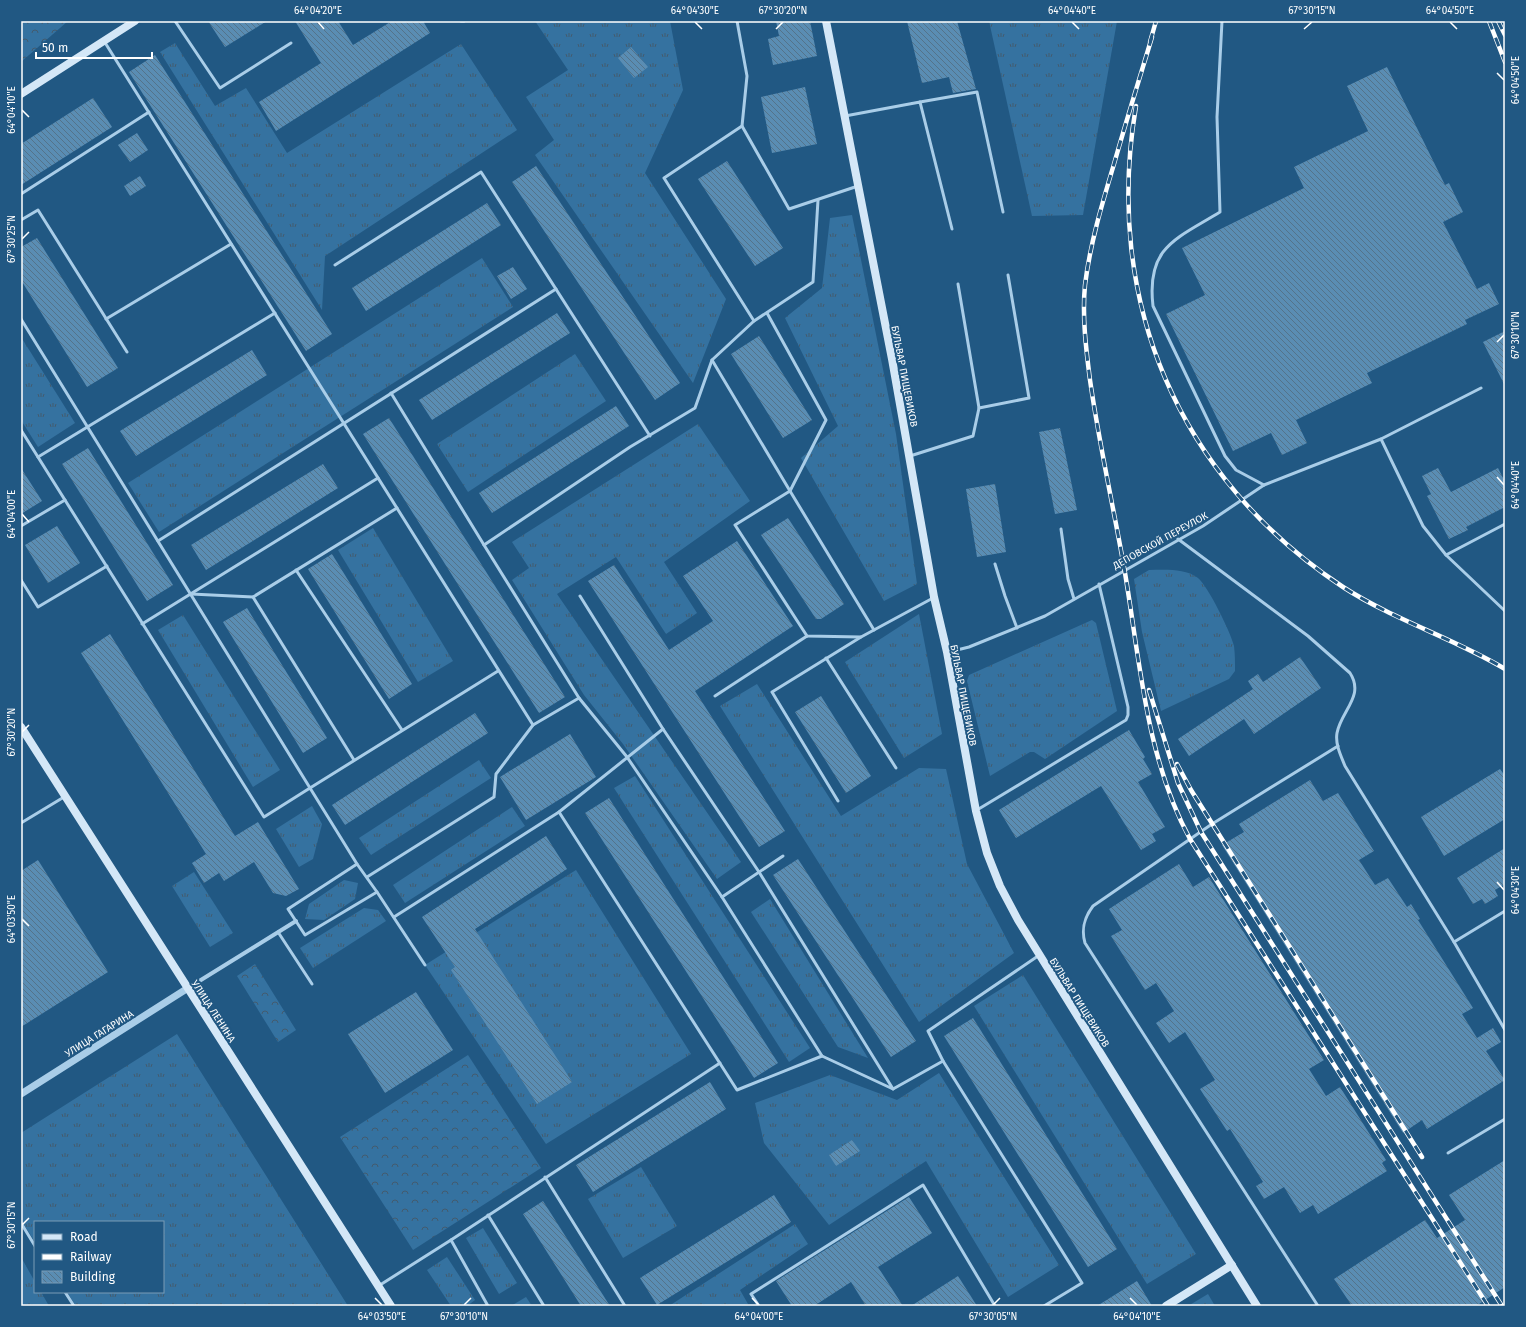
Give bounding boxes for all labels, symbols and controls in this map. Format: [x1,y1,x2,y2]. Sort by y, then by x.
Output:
text: 64°04'20"E [294,5,342,17]
text: 64°04'30"E [671,5,719,17]
text: 67°30'20"N [759,5,807,17]
text: 64°04'40"E [1048,5,1096,17]
text: 67°30'15"N [1288,5,1336,17]
text: 64°04'50"E [1426,5,1474,17]
scale bar [36,34,152,60]
text: 50 m [42,41,68,55]
text: 64°04'50"E [1510,56,1522,104]
text: 64°04'10"E [6,86,18,134]
text: 67°30'25"N [6,215,18,263]
text: 67°30'10"N [1510,311,1522,359]
street label: БУЛЬВАР ПИЩЕВИКОВ [888,324,920,428]
text: 64°04'40"E [1510,461,1522,509]
text: 64°04'00"E [6,490,18,538]
street label: ДЕПОВСКОЙ ПЕРЕУЛОК [1110,509,1210,572]
street label: БУЛЬВАР ПИЩЕВИКОВ [947,643,979,747]
text: 67°30'20"N [6,708,18,756]
text: 64°04'30"E [1510,866,1522,914]
text: 64°03'50"E [6,895,18,943]
street label: БУЛЬВАР ПИЩЕВИКОВ [1047,956,1112,1049]
street label: УЛИЦА ЛЕНИНА [189,978,238,1045]
street label: УЛИЦА ГАГАРИНА [63,1008,136,1060]
text: 67°30'15"N [6,1201,18,1249]
legend [34,1221,164,1293]
text: Road [70,1230,98,1244]
text: Railway [70,1250,111,1264]
text: Building [70,1270,116,1284]
text: 64°03'50"E [358,1311,406,1323]
text: 67°30'10"N [440,1311,488,1323]
text: 64°04'00"E [735,1311,783,1323]
text: 67°30'05"N [969,1311,1017,1323]
text: 64°04'10"E [1113,1311,1161,1323]

